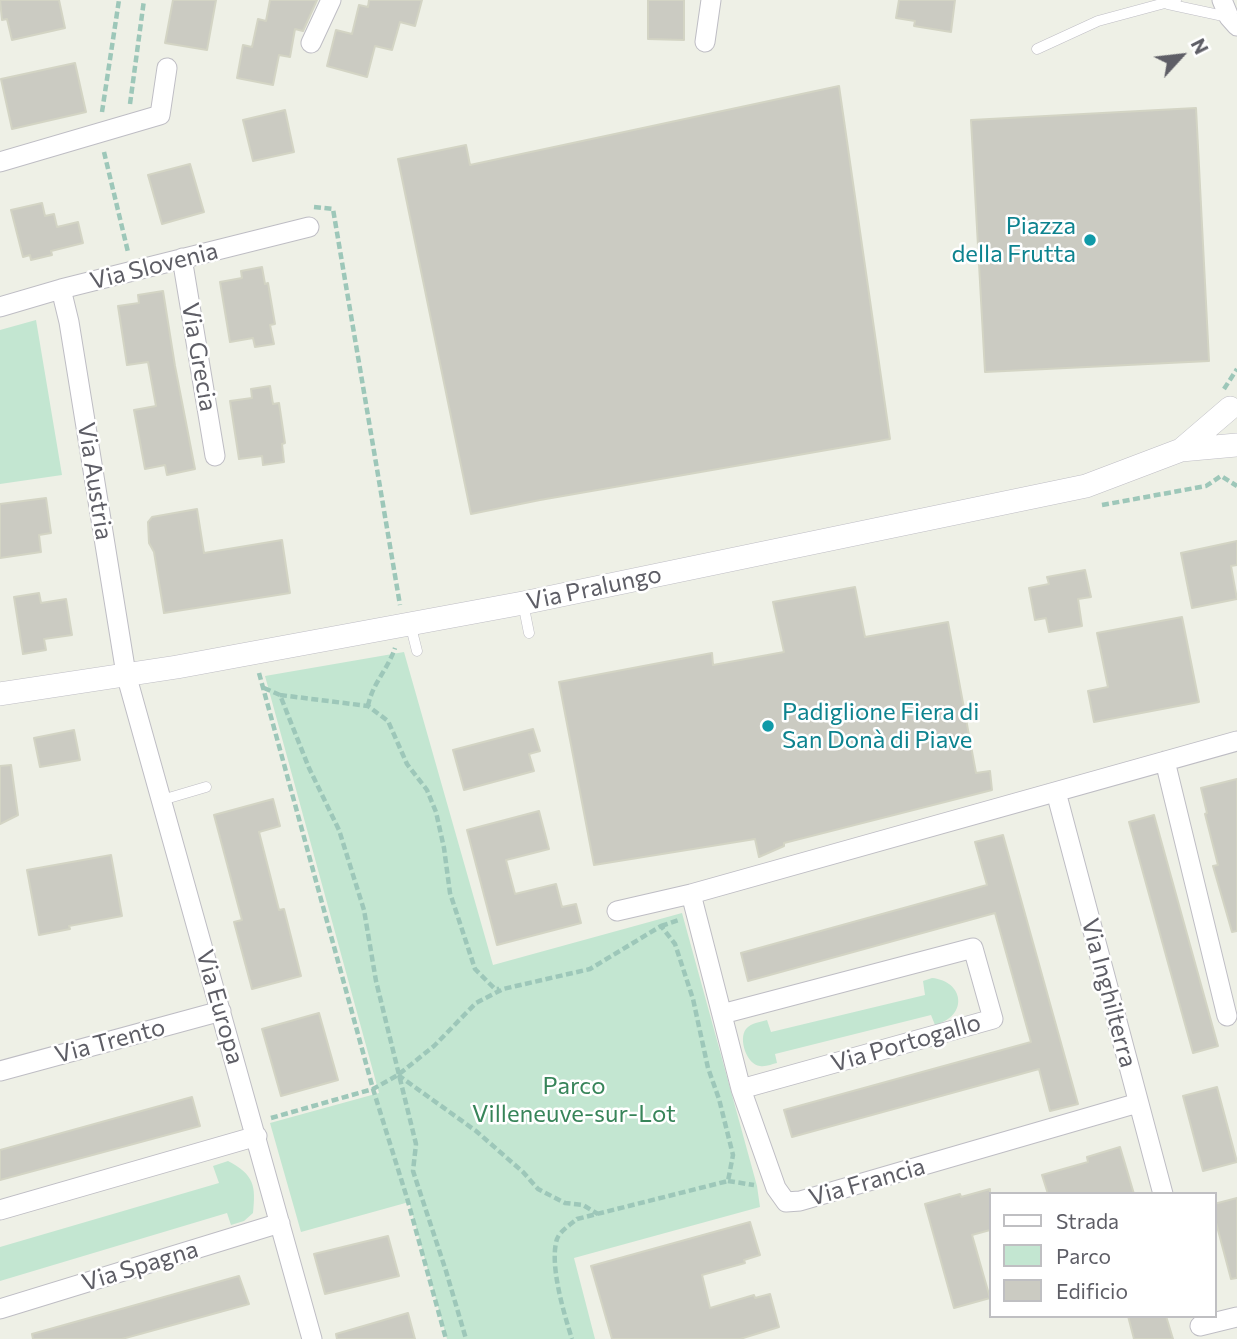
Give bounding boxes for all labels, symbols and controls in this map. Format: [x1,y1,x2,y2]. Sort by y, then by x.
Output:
north arrow [1146,21,1216,91]
text: N [1187,35,1214,58]
place label: Piazza della Frutta [952,212,1076,268]
marker: Piazza della Frutta [1082,232,1098,248]
street label: Via Slovenia [87,236,221,296]
street label: Via Grecia [175,300,223,414]
street label: Via Austria [72,420,118,542]
street label: Via Pralungo [524,560,664,616]
place label: Padiglione Fiera di San Donà di Piave [782,698,979,754]
marker: Padiglione Fiera di San Donà di Piave [760,718,776,734]
street label: Via Inghilterra [1075,915,1143,1071]
street label: Via Europa [190,946,250,1068]
street label: Via Portogallo [828,1008,984,1078]
street label: Via Trento [52,1012,168,1070]
park label: Parco Villeneuve-sur-Lot [472,1072,676,1128]
street label: Via Francia [806,1152,928,1212]
legend [988,1192,1216,1318]
text: Strada [1056,1208,1119,1233]
street label: Via Spagna [78,1235,202,1297]
text: Parco [1056,1243,1111,1268]
text: Edificio [1056,1278,1128,1303]

